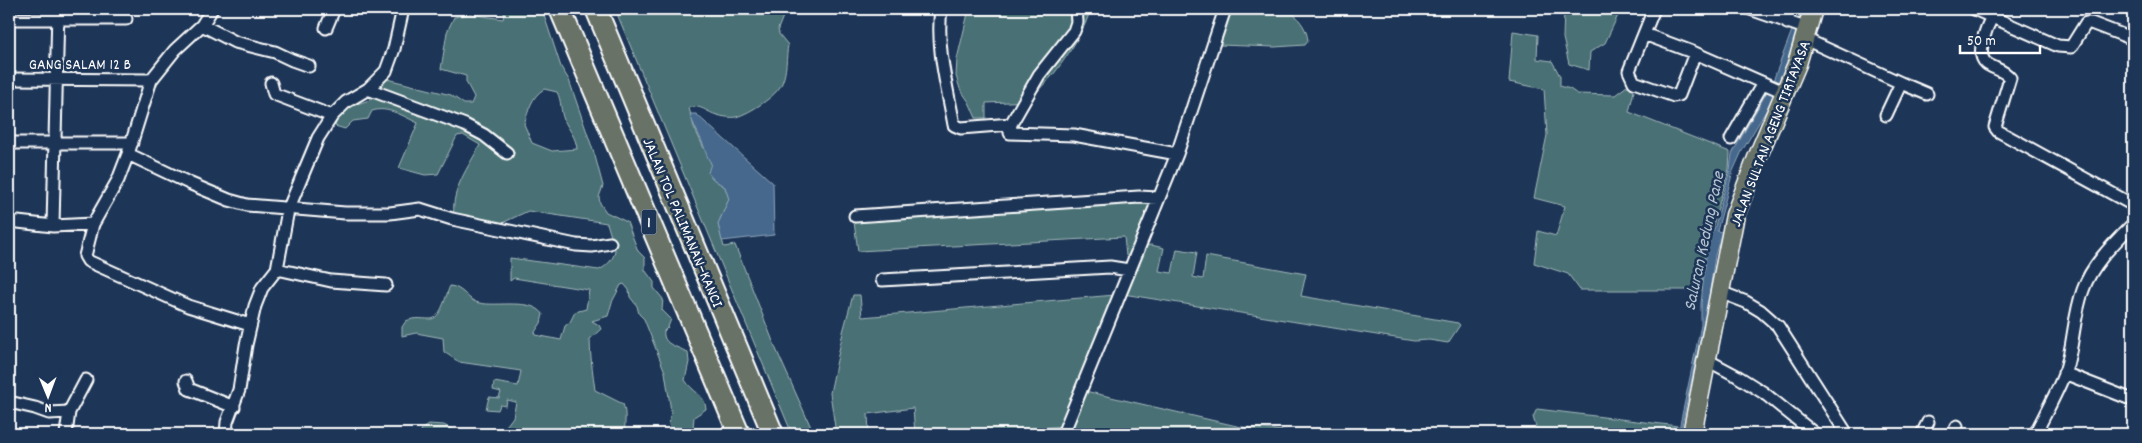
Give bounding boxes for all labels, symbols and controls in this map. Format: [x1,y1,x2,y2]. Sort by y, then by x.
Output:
scale bar [1960,22,2040,54]
text: 50 m [1967,31,1996,53]
street label: JALAN SULTAN AGENG TIRTAYASA [1725,37,1818,230]
street label: GANG SALAM 12 B [29,54,131,77]
street label: JALAN TOL PALIMANAN–KANCI [636,135,728,311]
water label: Saluran Kedung Pane [1678,169,1733,313]
road number: 1 [642,210,656,234]
north arrow [22,370,72,420]
text: N [44,397,52,417]

